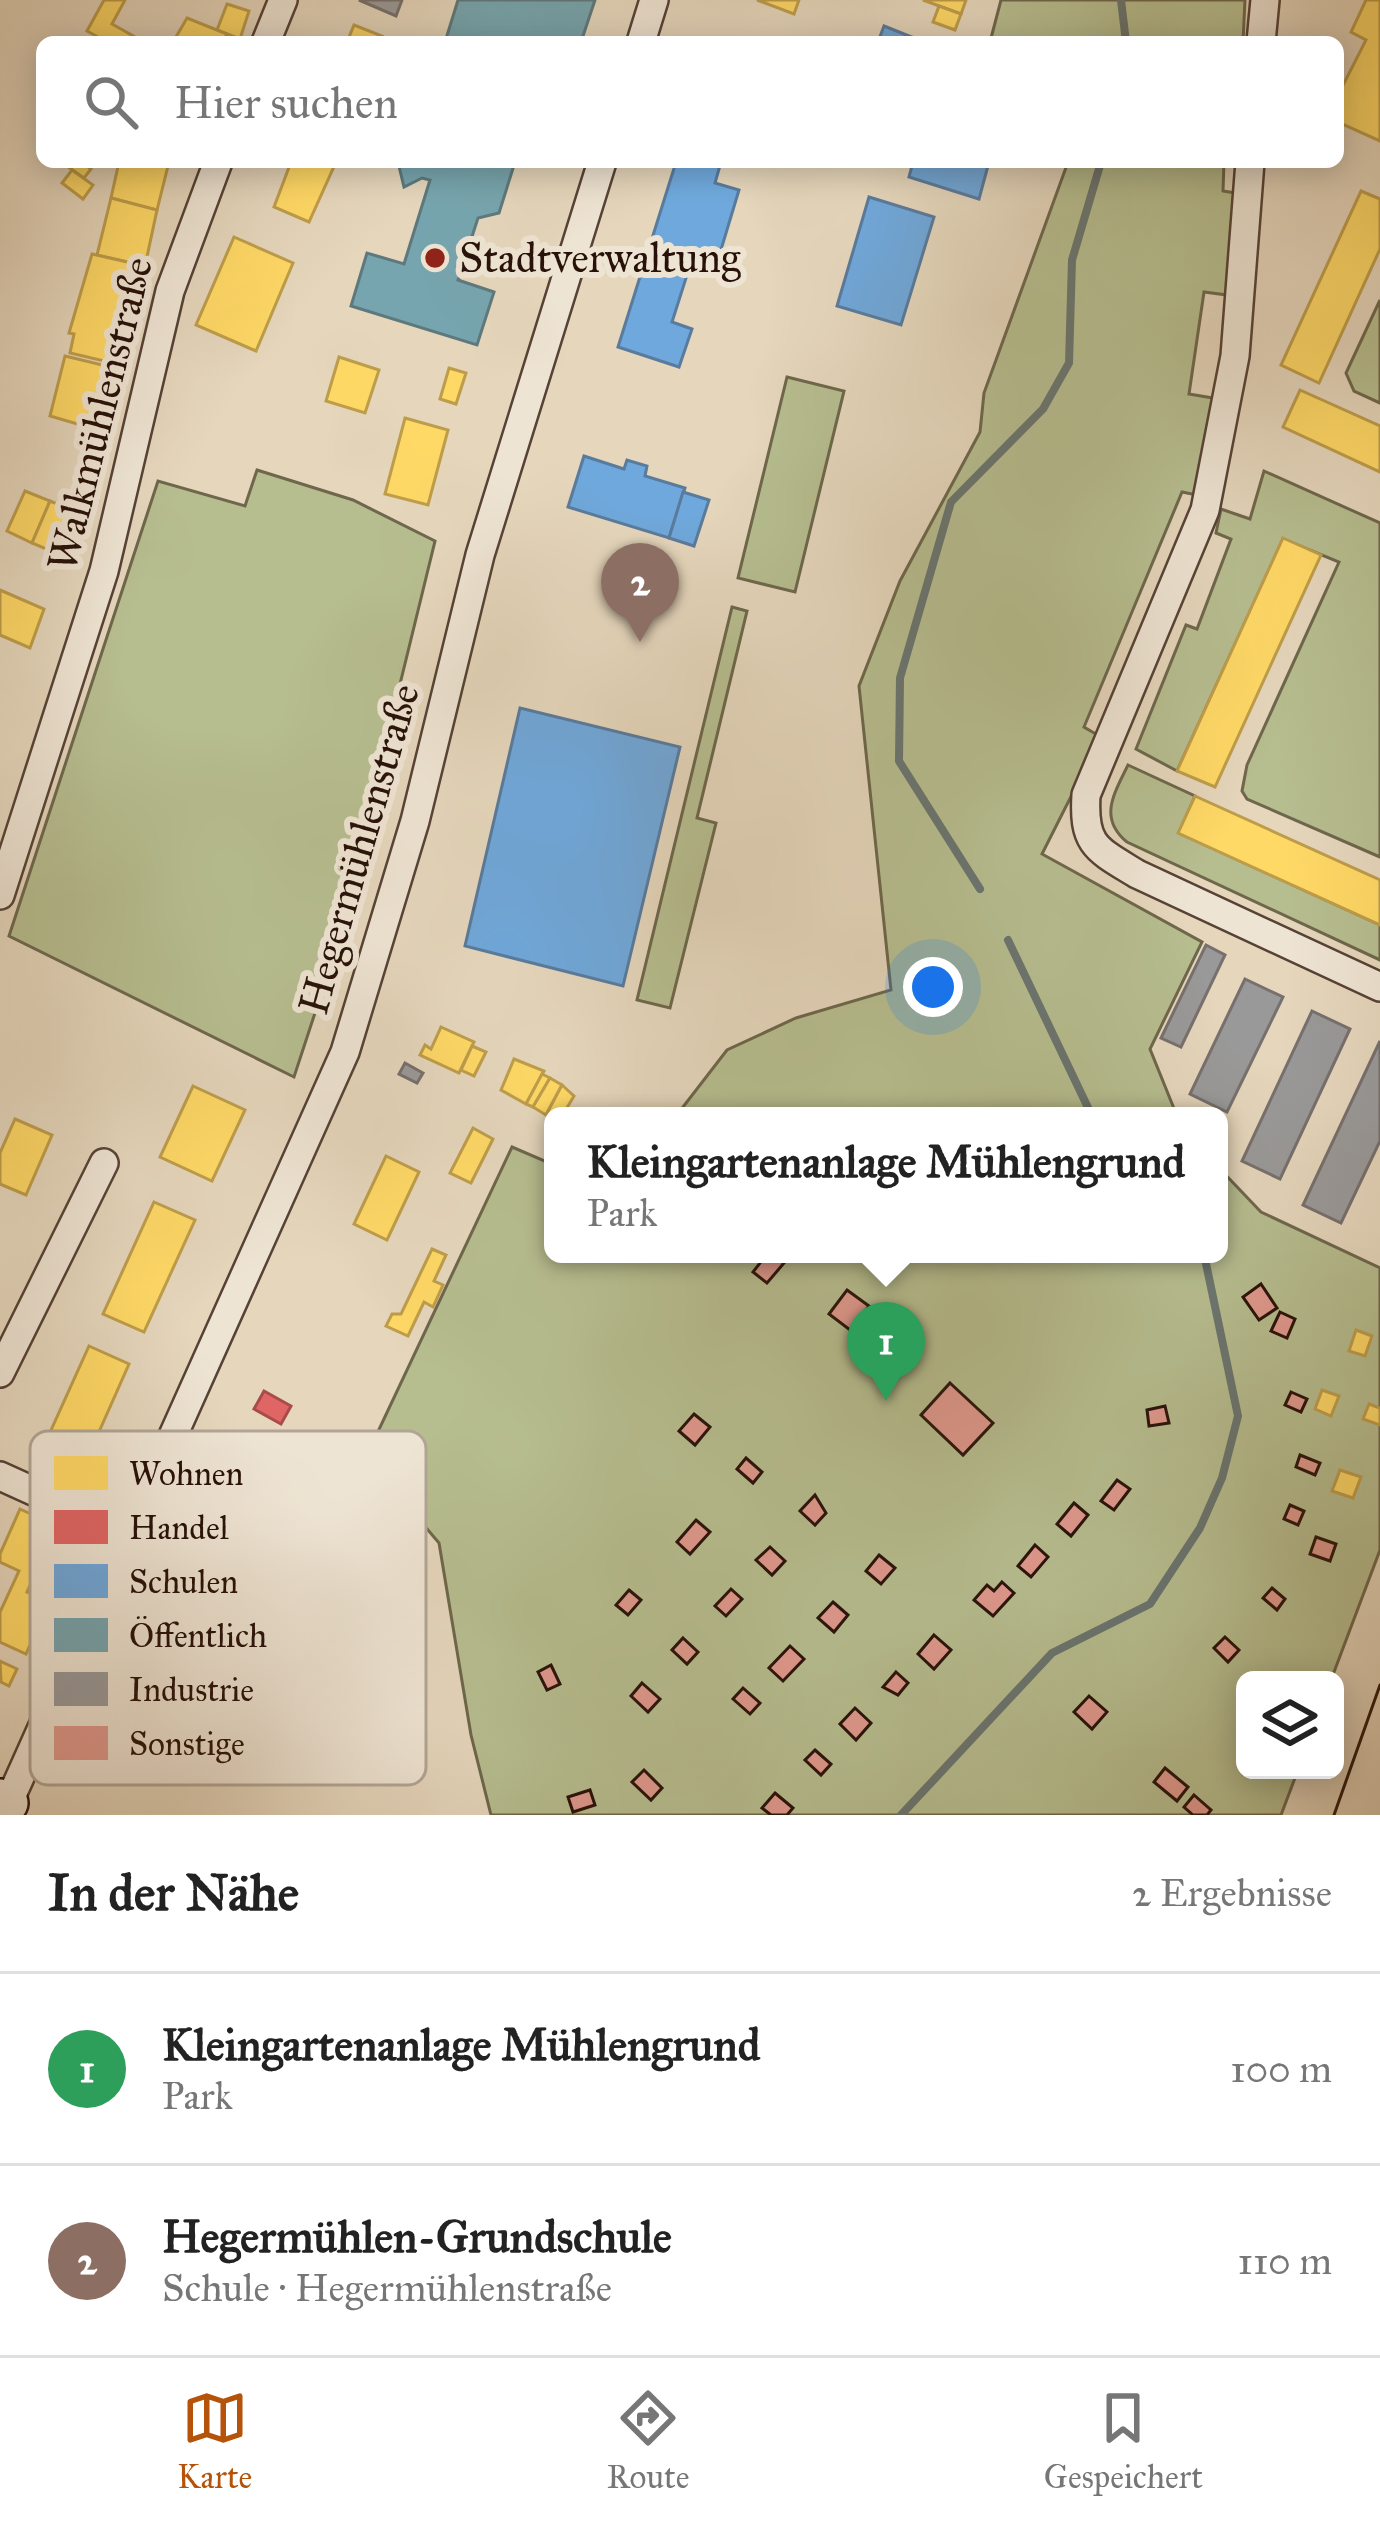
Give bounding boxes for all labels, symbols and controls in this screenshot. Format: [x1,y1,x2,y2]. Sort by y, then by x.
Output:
search box [36,36,1344,168]
icon: search [78,69,144,135]
text: Hier suchen [174,75,398,130]
place label: Stadtverwaltung [459,232,741,284]
marker: Stadtverwaltung [422,245,448,271]
street label: Walkmühlenstraße [36,252,164,576]
pin: 2 [601,543,679,642]
street label: Hegermühlenstraße [287,678,431,1020]
your location [903,957,963,1017]
popup [544,1107,1228,1263]
text: Kleingartenanlage Mühlengrund [587,1134,1185,1189]
text: Park [587,1189,657,1237]
pin: 1 [847,1302,925,1401]
legend [30,1431,426,1785]
text: Wohnen [129,1454,244,1494]
text: Handel [129,1508,229,1548]
text: Schulen [129,1562,238,1602]
text: Öffentlich [129,1616,267,1656]
text: Industrie [129,1670,254,1710]
map controls [1236,1671,1344,1779]
button: layers [1236,1671,1344,1779]
text: Sonstige [129,1724,245,1764]
text: In der Nähe [48,1862,299,1924]
text: 2 Ergebnisse [1132,1869,1332,1917]
text: Kleingartenanlage Mühlengrund [162,2017,760,2072]
text: 1 [79,2045,95,2093]
text: 100 m [1230,2045,1332,2093]
text: Park [162,2072,233,2120]
text: Hegermühlen-Grundschule [162,2209,672,2264]
text: 2 [77,2237,97,2285]
text: 110 m [1237,2237,1332,2285]
text: Schule · Hegermühlenstraße [162,2264,612,2312]
tab: Karte [177,2385,252,2497]
tab: Route [607,2385,689,2497]
tab: Gespeichert [1044,2385,1203,2497]

